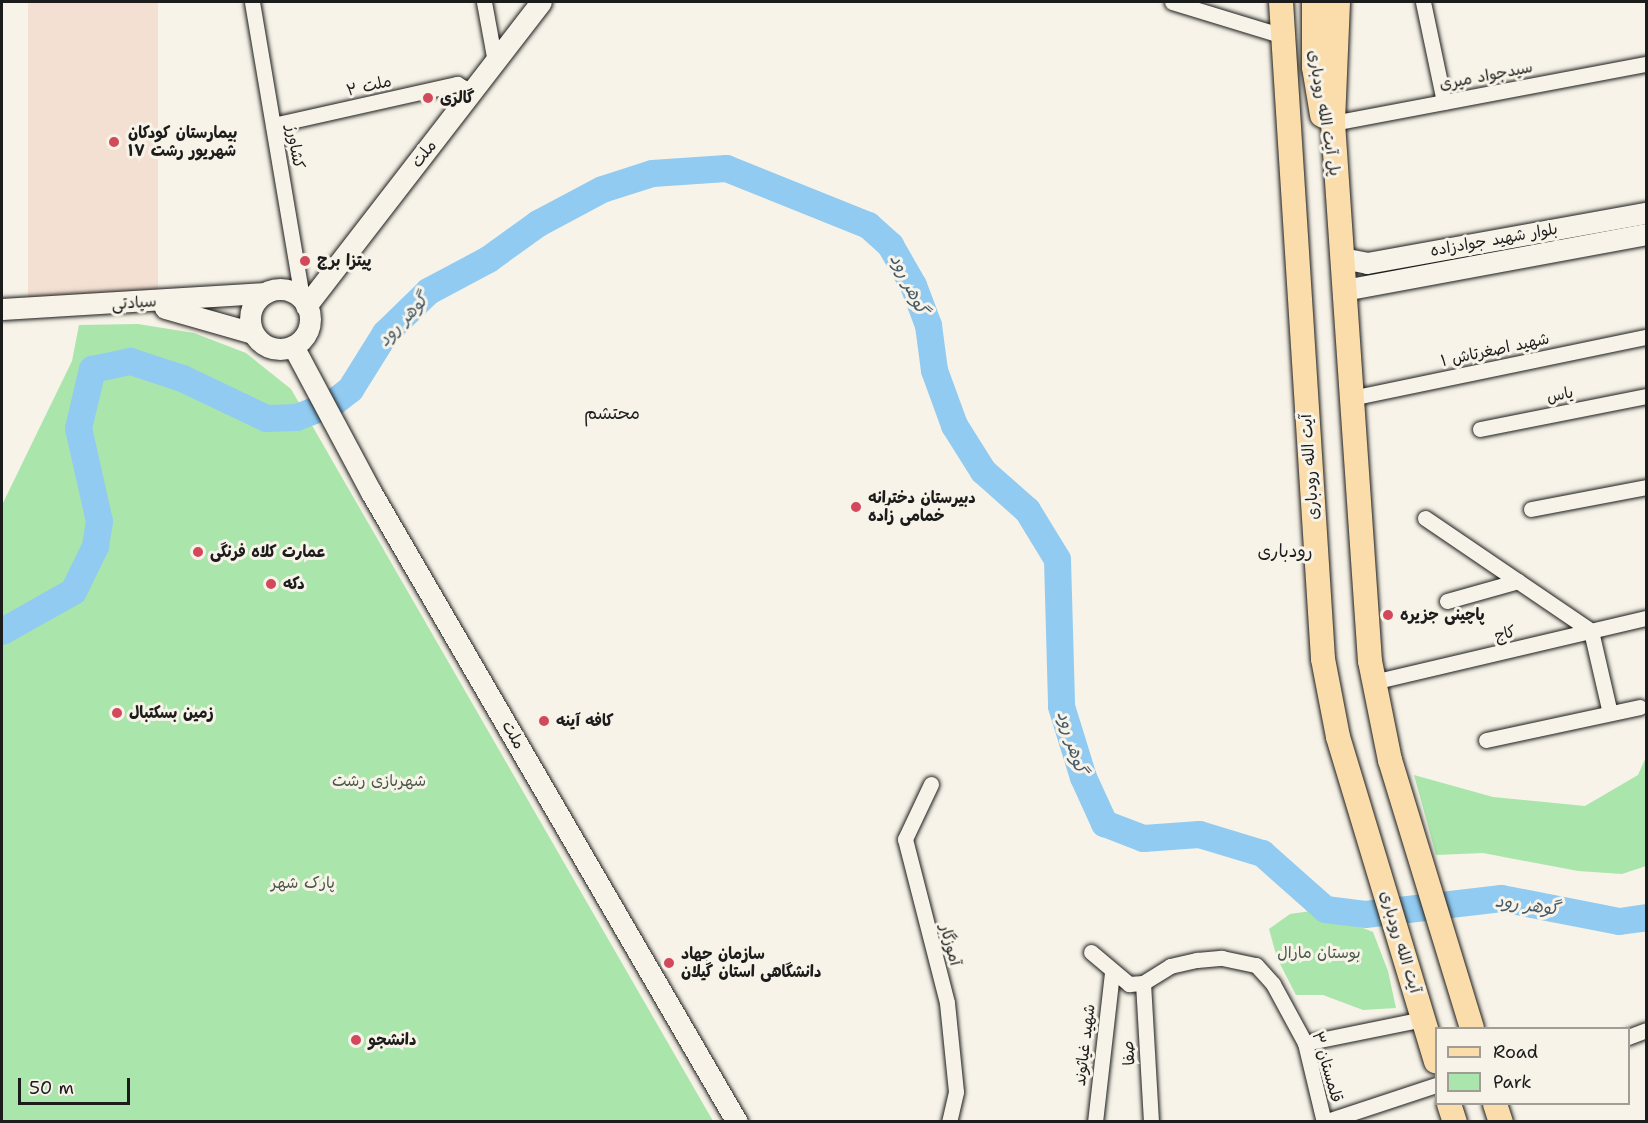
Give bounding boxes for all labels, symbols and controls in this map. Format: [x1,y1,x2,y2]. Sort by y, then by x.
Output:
street label: پل آیت الله رودباری [1303,49,1345,177]
street label: سیدجواد میری [1438,58,1534,94]
street label: ملت ۲ [345,71,393,101]
place label: گالری [440,88,474,108]
marker: گالری [421,91,435,105]
place label: بیمارستان کودکان ۱۷ شهریور رشت [128,123,237,161]
street label: کشاورز [282,124,308,170]
marker: بیمارستان کودکان ۱۷ شهریور رشت [105,133,123,151]
street label: ملت [407,136,441,172]
street label: بلوار شهید جوادزاده [1429,219,1559,261]
water label: گوهر رود [885,250,933,318]
place label: پیتزا برج [317,251,371,271]
marker: پیتزا برج [298,254,312,268]
water label: گوهر رود [373,289,433,351]
street label: سیادتی [111,292,157,314]
street label: شهید اصغرتاش ۱ [1439,329,1551,371]
street label: یاس [1545,383,1575,407]
district label: محتشم [584,402,640,424]
street label: آیت الله رودباری [1297,414,1323,520]
place label: دبیرستان دخترانه خمامی زاده [868,488,976,526]
marker: دبیرستان دخترانه خمامی زاده [849,500,863,514]
district label: رودباری [1257,540,1313,562]
place label: عمارت کلاه فرنگی [210,542,326,562]
marker: عمارت کلاه فرنگی [191,545,205,559]
place label: دکه [283,574,305,594]
marker: دکه [264,577,278,591]
place label: پاچینی جزیره [1400,605,1485,625]
marker: پاچینی جزیره [1381,608,1395,622]
street label: کاج [1492,622,1518,646]
place label: زمین بسکتبال [129,703,214,723]
marker: زمین بسکتبال [110,706,124,720]
water label: گوهر رود [1052,708,1092,776]
place label: کافه آینه [556,711,614,731]
marker: کافه آینه [537,714,551,728]
street label: ملت [497,717,529,753]
park label: شهربازی رشت [332,771,426,791]
park label: پارک شهر [271,873,335,893]
street label: آیت الله رودباری [1375,889,1425,995]
water label: گوهر رود [1494,890,1560,920]
street label: آموزگار [935,922,965,968]
park label: بوستان مارال [1277,943,1361,963]
place label: سازمان جهاد دانشگاهی استان گیلان [681,944,821,982]
marker: سازمان جهاد دانشگاهی استان گیلان [662,956,676,970]
street label: شهید غیاثوند [1070,1003,1100,1087]
legend [1435,1027,1630,1105]
street label: قلمستان ۳ [1308,1029,1346,1105]
place label: دانشجو [368,1030,416,1050]
marker: دانشجو [349,1033,363,1047]
street label: صفا [1119,1040,1139,1066]
text: Road [1493,1040,1538,1064]
scale bar [21,1066,134,1104]
text: Park [1493,1070,1532,1094]
text: 50 m [29,1076,74,1100]

